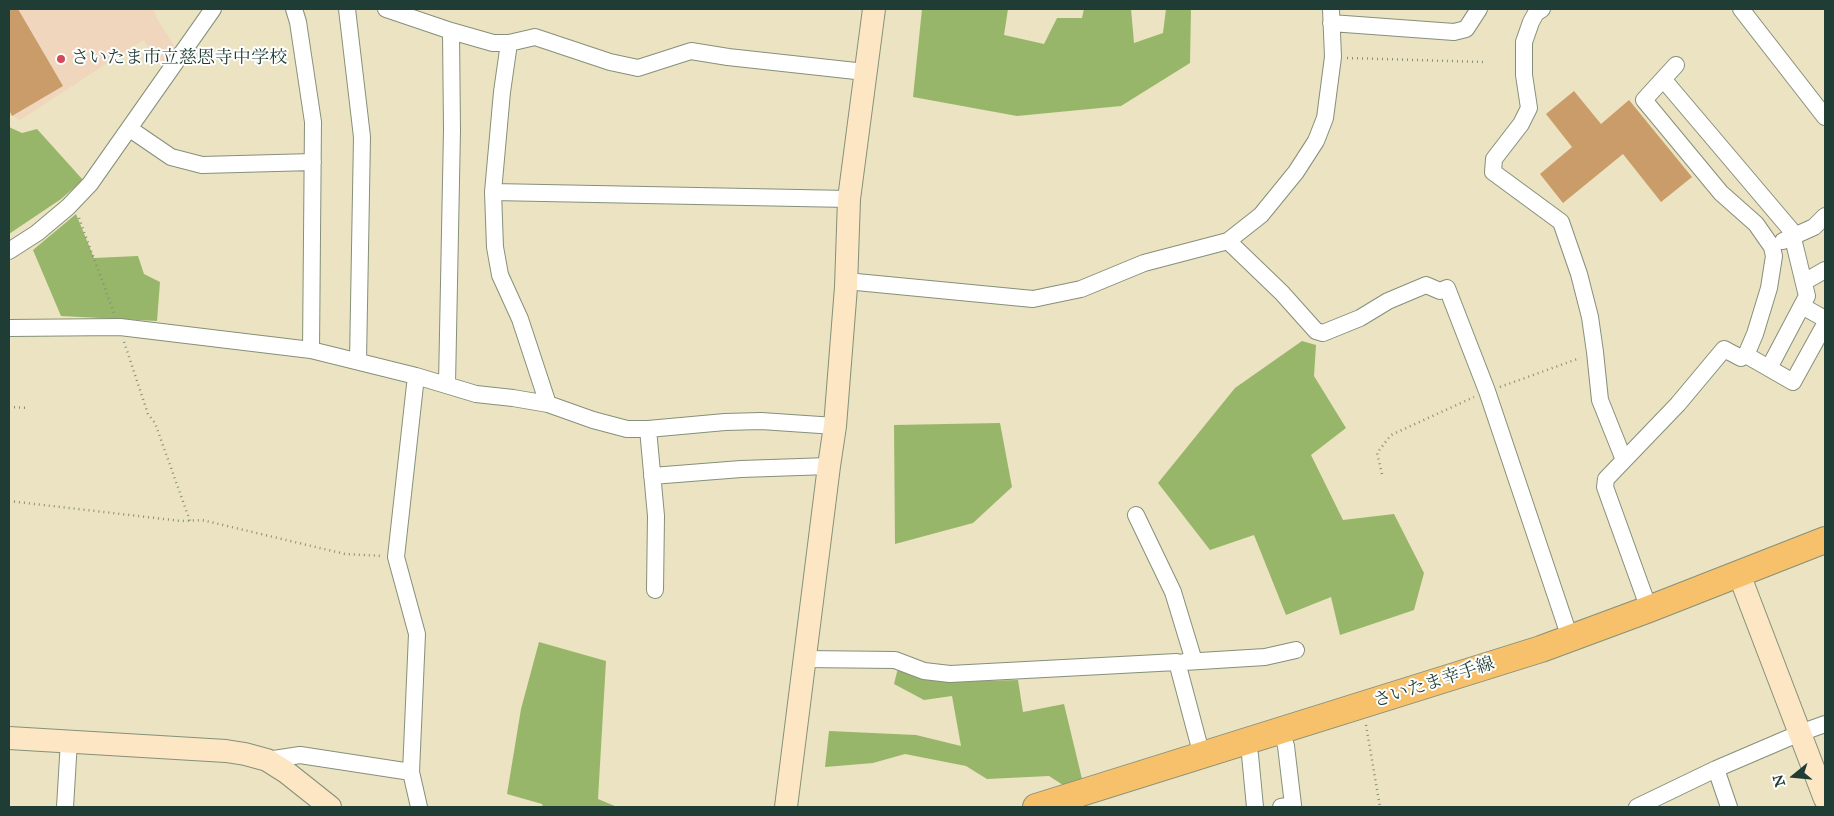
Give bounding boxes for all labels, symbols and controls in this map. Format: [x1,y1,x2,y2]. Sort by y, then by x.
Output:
place label: さいたま市立慈恩寺中学校 [71,48,287,70]
marker: さいたま市立慈恩寺中学校 [55,53,67,65]
street label: さいたま幸手線 [1371,653,1497,713]
north arrow [1769,751,1819,801]
text: N [1769,772,1789,789]

